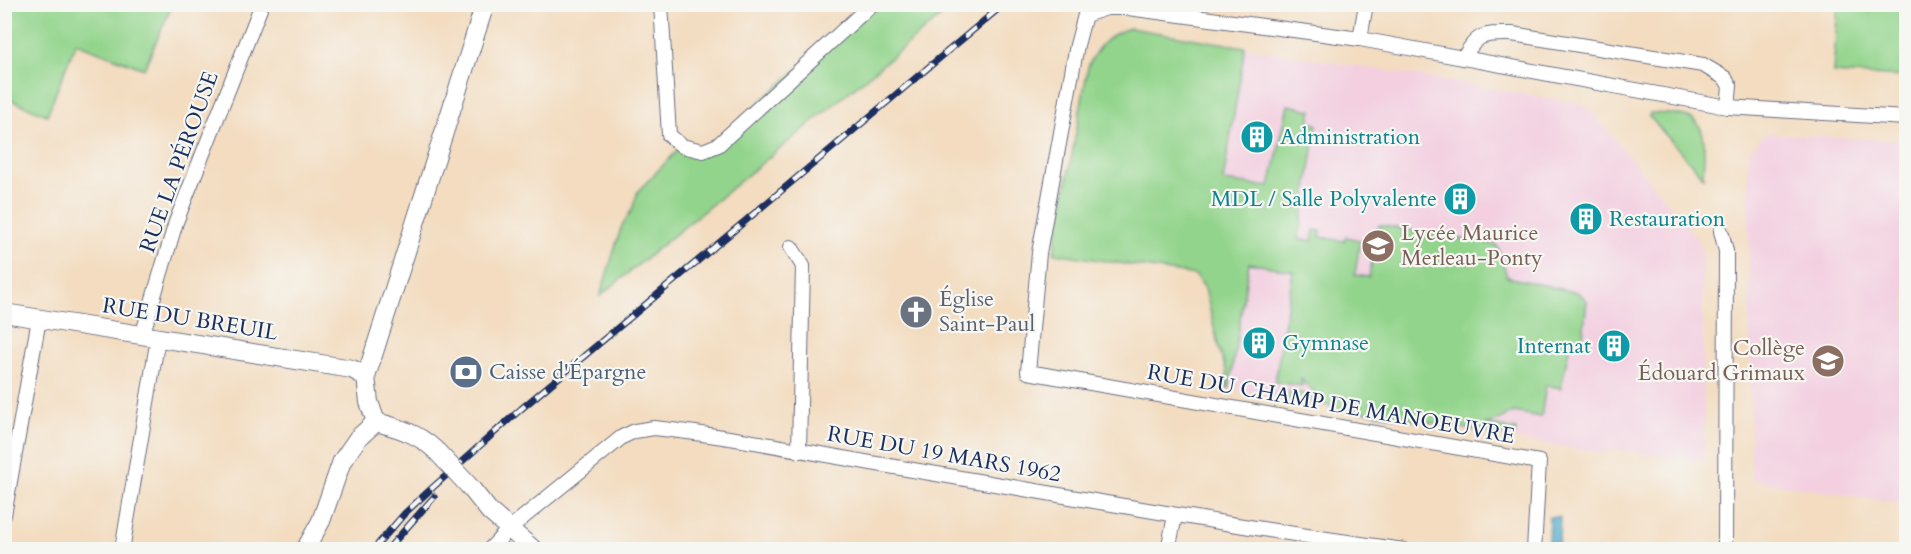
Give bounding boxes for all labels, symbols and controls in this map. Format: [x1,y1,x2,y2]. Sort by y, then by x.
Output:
street label: RUE LA PÉROUSE [132,67,226,257]
building icon: Administration [1239,119,1275,155]
place label: Administration [1280,122,1421,152]
building icon: MDL / Salle Polyvalente [1442,181,1478,217]
place label: MDL / Salle Polyvalente [1211,184,1437,214]
building icon: Restauration [1568,201,1604,237]
place label: Restauration [1609,204,1726,234]
place label: Lycée Maurice Merleau-Ponty [1401,218,1543,273]
school or university icon: Lycée Maurice Merleau-Ponty [1360,228,1396,264]
place label: Église Saint-Paul [939,284,1036,339]
street label: RUE DU BREUIL [100,290,280,348]
church icon: Église Saint-Paul [898,294,934,330]
building icon: Gymnase [1241,325,1277,361]
place label: Gymnase [1282,328,1369,358]
building icon: Internat [1596,328,1632,364]
place label: Internat [1517,331,1591,361]
place label: Collège Édouard Grimaux [1638,333,1805,388]
school or university icon: Collège Édouard Grimaux [1810,343,1846,379]
bank icon: Caisse d'Épargne [448,354,484,390]
place label: Caisse d'Épargne [489,357,646,387]
street label: RUE DU CHAMP DE MANOEUVRE [1145,357,1517,451]
street label: RUE DU 19 MARS 1962 [825,419,1063,489]

